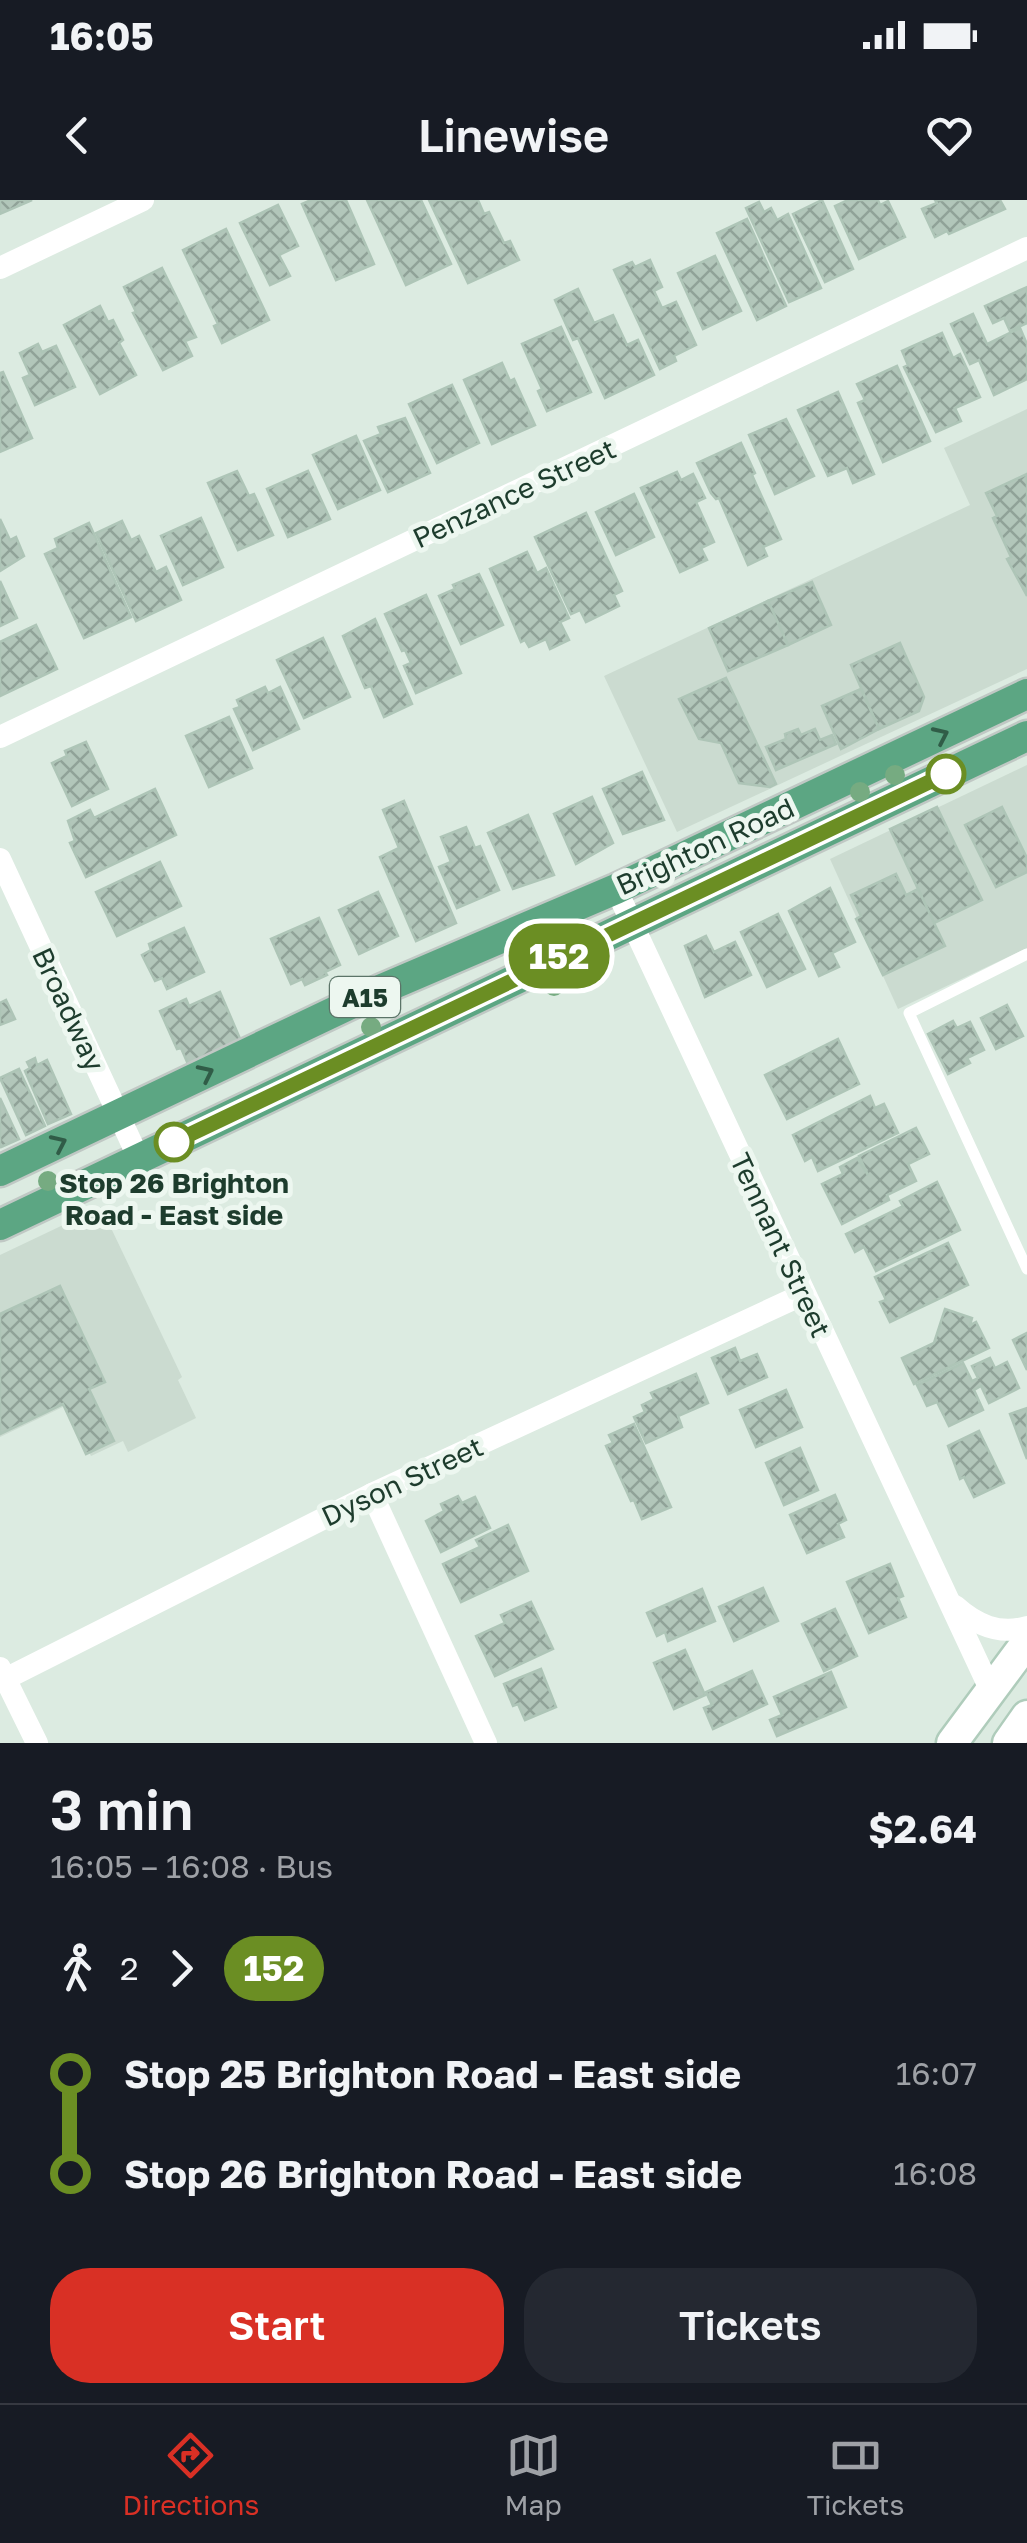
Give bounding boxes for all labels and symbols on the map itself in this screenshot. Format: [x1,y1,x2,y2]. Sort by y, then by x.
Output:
street label: Penzance Street [407,432,621,554]
one-way arrow [931,727,949,747]
unlabelled marker [927,755,965,793]
street label: Brighton Road [611,790,799,902]
line badge: 152 [502,924,616,988]
street label: Broadway [26,942,112,1076]
road number: A15 [330,977,400,1017]
one-way arrow [196,1066,214,1086]
marker: Stop 26 Brighton Road - East side [155,1123,193,1161]
one-way arrow [49,1135,67,1155]
street label: Tennant Street [724,1148,838,1342]
place label: Stop 26 Brighton Road - East side [59,1166,289,1231]
street label: Dyson Street [316,1429,488,1533]

